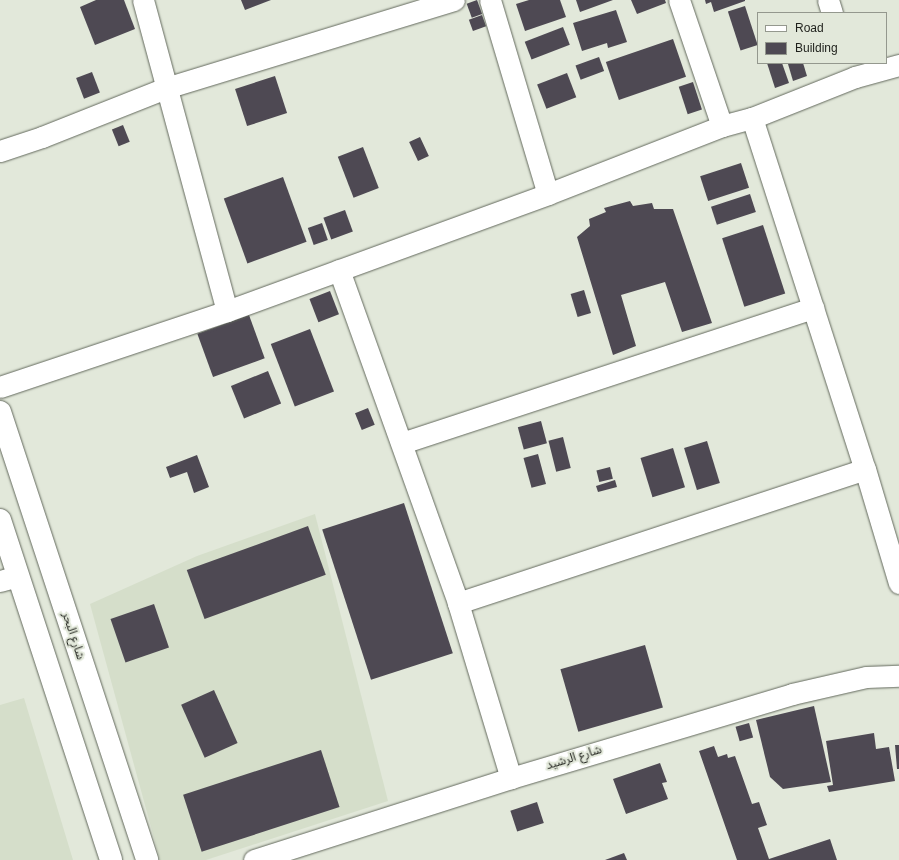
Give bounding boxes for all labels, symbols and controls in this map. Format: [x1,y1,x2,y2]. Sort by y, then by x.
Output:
legend [757,12,887,64]
text: Road [795,21,824,35]
text: Building [795,41,838,55]
street label: شارع البحر [59,610,87,662]
street label: شارع الرشيد [544,743,604,773]

